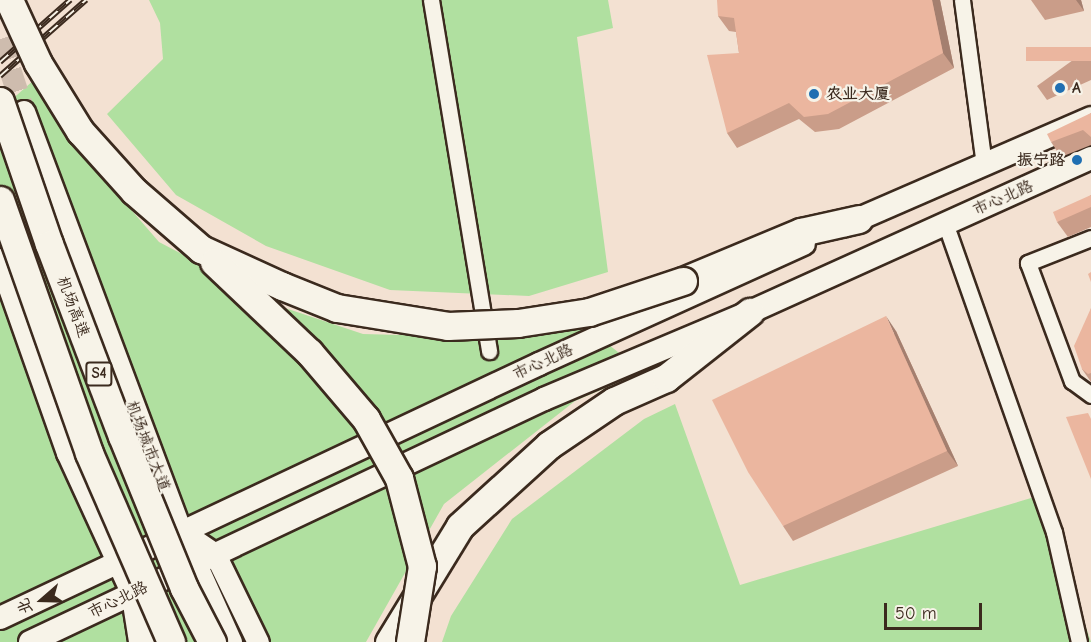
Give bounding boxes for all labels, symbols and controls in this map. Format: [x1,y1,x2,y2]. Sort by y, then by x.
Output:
place label: A [1072,78,1081,98]
marker: A [1053,81,1067,95]
place label: 农业大厦 [826,84,890,104]
marker: 农业大厦 [807,87,821,101]
place label: 振宁路 [1017,150,1065,170]
marker: 振宁路 [1070,153,1084,167]
street label: 市心北路 [970,176,1036,220]
street label: 机场高速 [53,274,93,340]
street label: 市心北路 [510,340,576,384]
road number: S4 [84,362,114,386]
street label: 机场城市大道 [122,398,174,494]
north arrow [12,570,72,630]
street label: 市心北路 [85,577,151,623]
scale bar [887,591,984,629]
text: 北 [14,596,36,617]
text: 50 m [895,603,937,624]

